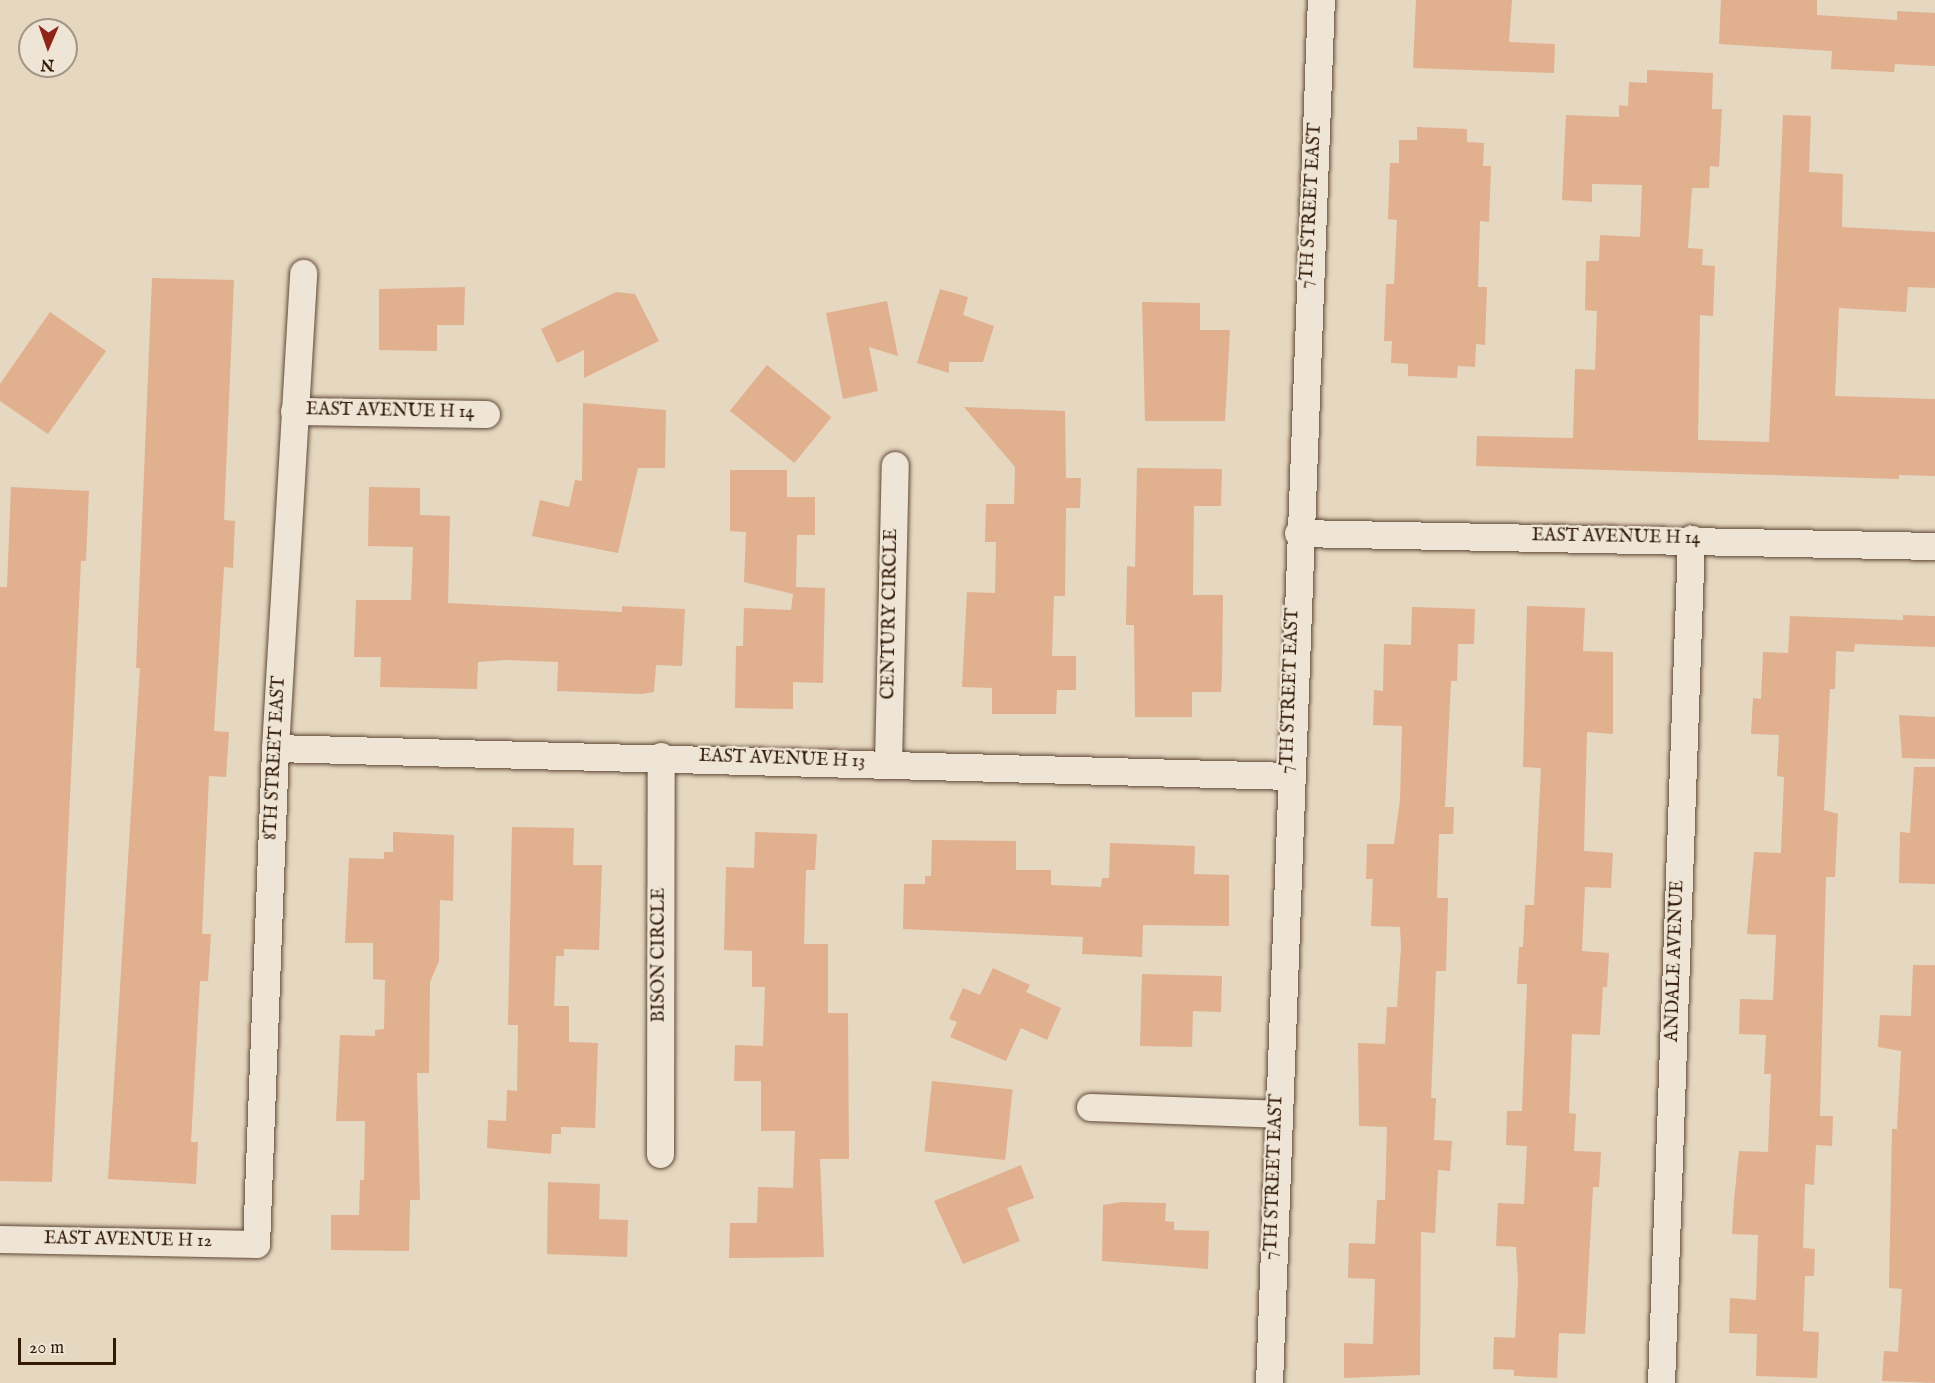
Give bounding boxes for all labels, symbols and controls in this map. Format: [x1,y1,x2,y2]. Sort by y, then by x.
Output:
north arrow [18,18,78,78]
text: N [40,54,55,74]
street label: 7TH STREET EAST [1297,123,1327,289]
street label: EAST AVENUE H 14 [306,400,474,424]
street label: EAST AVENUE H 14 [1532,526,1700,550]
street label: CENTURY CIRCLE [879,528,903,700]
street label: 7TH STREET EAST [1277,608,1305,774]
street label: 8TH STREET EAST [261,675,291,841]
street label: EAST AVENUE H 13 [698,746,866,774]
street label: ANDALE AVENUE [1662,880,1690,1042]
street label: BISON CIRCLE [649,887,671,1023]
street label: 7TH STREET EAST [1261,1094,1289,1260]
street label: EAST AVENUE H 12 [44,1229,212,1253]
scale bar [21,1326,118,1364]
text: 20 m [29,1337,64,1360]

